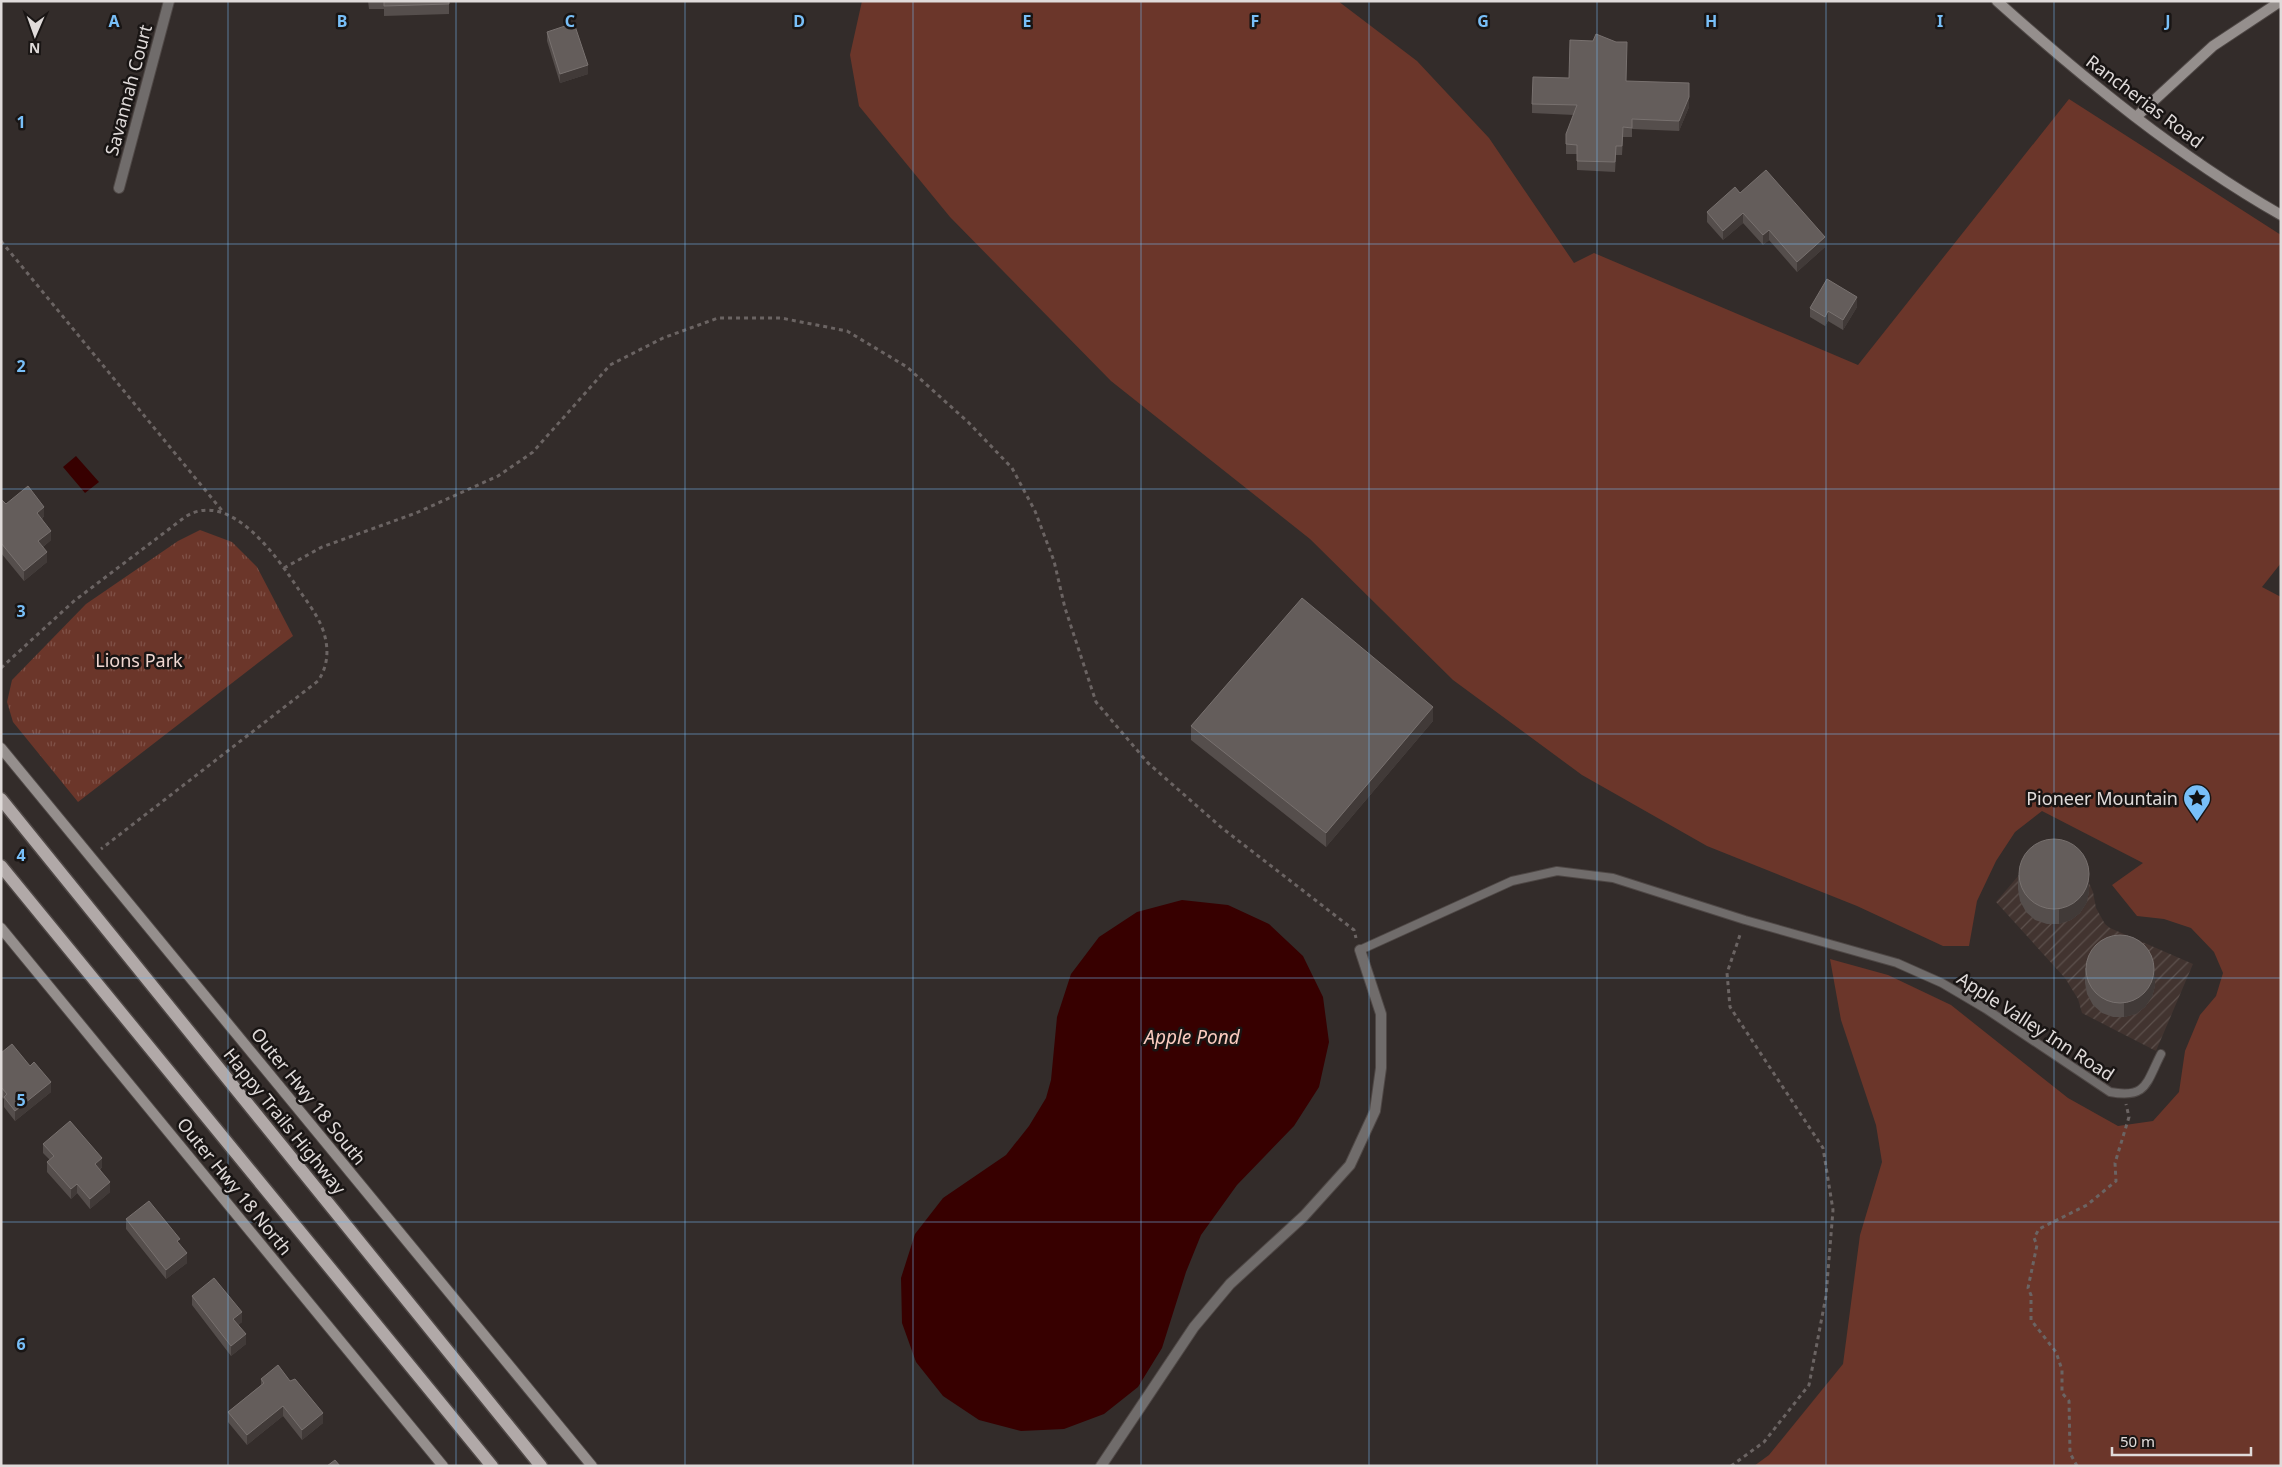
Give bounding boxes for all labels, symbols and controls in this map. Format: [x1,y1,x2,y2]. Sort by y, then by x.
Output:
north arrow [10,10,60,60]
text: A [108,10,120,32]
text: B [337,10,347,32]
text: C [565,10,575,32]
text: D [793,10,805,32]
text: E [1023,10,1032,32]
text: F [1251,10,1259,32]
text: G [1477,10,1489,32]
text: H [1705,10,1717,32]
text: I [1937,10,1943,32]
text: J [2163,10,2171,32]
street label: Savannah Court [99,21,157,158]
text: N [29,39,41,58]
street label: Rancherias Road [2081,49,2209,153]
text: 1 [16,111,26,133]
text: 2 [16,355,26,377]
text: 3 [16,600,26,622]
park label: Lions Park [95,648,183,672]
place icon: Pioneer Mountain [2182,783,2212,822]
place label: Pioneer Mountain [2026,786,2178,810]
text: 4 [16,844,26,866]
street label: Apple Valley Inn Road [1953,966,2119,1086]
street label: Outer Hwy 18 South [246,1022,372,1170]
water label: Apple Pond [1142,1024,1241,1050]
street label: Happy Trails Highway [219,1043,352,1200]
text: 5 [16,1089,26,1111]
street label: Outer Hwy 18 North [172,1112,298,1260]
text: 6 [16,1333,26,1355]
scale bar [2112,1424,2251,1456]
text: 50 m [2120,1431,2155,1451]

